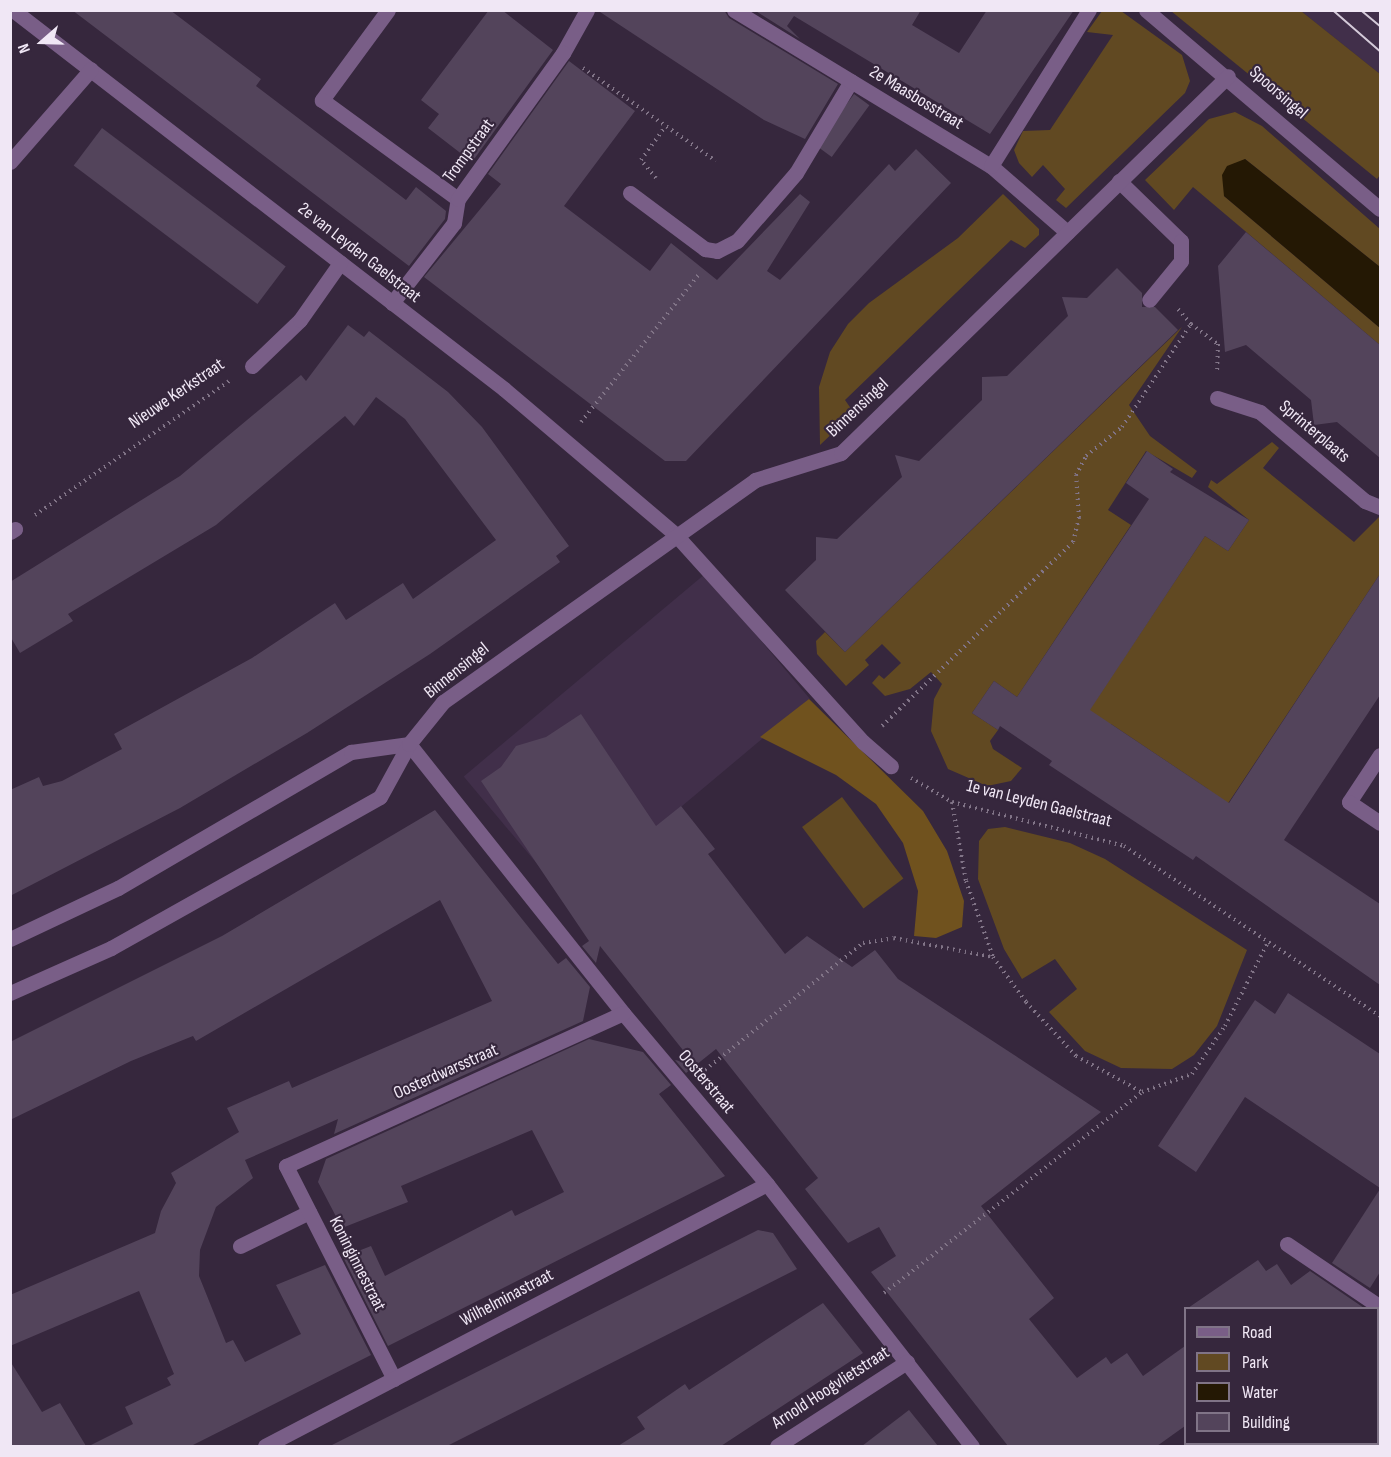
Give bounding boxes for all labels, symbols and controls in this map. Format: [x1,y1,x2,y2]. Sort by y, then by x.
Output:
north arrow [12,12,72,72]
text: N [14,41,35,56]
street label: 2e Maasbosstraat [865,61,967,135]
street label: Spoorsingel [1244,62,1312,124]
street label: Trompstraat [439,115,499,187]
street label: 2e van Leyden Gaelstraat [293,198,425,308]
street label: Nieuwe Kerkstraat [125,354,229,434]
street label: Binnensingel [823,374,893,442]
street label: Sprinterplaats [1274,396,1354,468]
street label: Binnensingel [420,638,494,704]
street label: 1e van Leyden Gaelstraat [964,776,1114,832]
street label: Oosterdwarsstraat [390,1039,502,1105]
street label: Oosterstraat [673,1046,739,1118]
street label: Koninginnestraat [324,1213,390,1315]
street label: Wilhelminastraat [457,1264,557,1332]
legend [1184,1307,1379,1445]
text: Road [1242,1322,1272,1343]
street label: Arnold Hoogvlietstraat [768,1342,894,1434]
text: Park [1242,1352,1268,1373]
text: Water [1242,1382,1278,1403]
text: Building [1242,1412,1290,1433]

